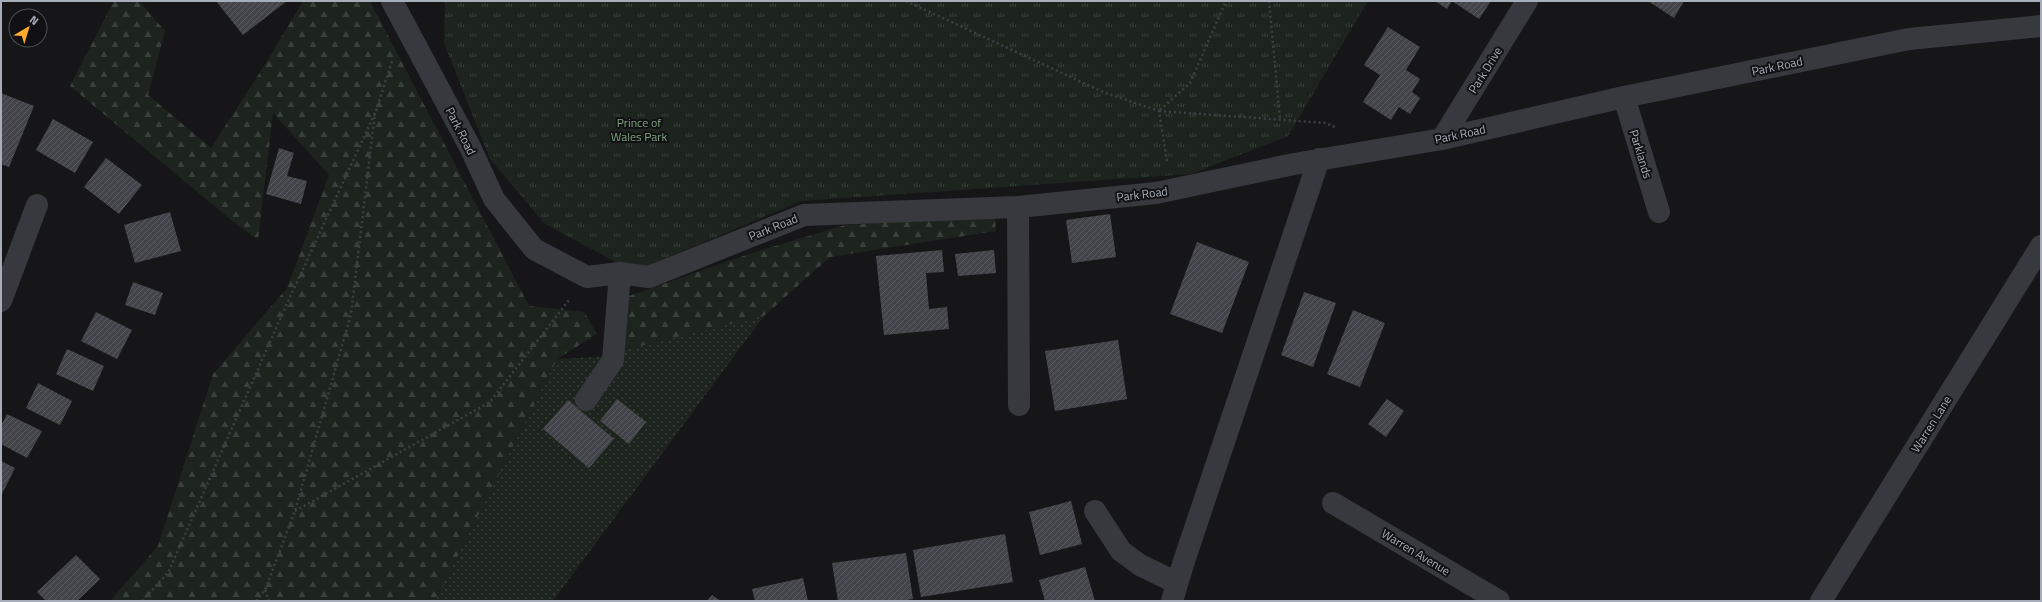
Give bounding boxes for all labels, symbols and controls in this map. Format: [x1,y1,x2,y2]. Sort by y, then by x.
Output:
north arrow [8,8,48,48]
text: N [26,11,42,29]
street label: Park Drive [1463,43,1507,97]
street label: Park Road [1750,51,1804,81]
street label: Park Road [441,104,481,158]
park label: Prince of Wales Park [611,113,667,146]
street label: Park Road [1433,119,1487,149]
street label: Parklands [1625,127,1658,181]
street label: Park Road [1115,181,1169,207]
street label: Park Road [746,209,800,245]
street label: Warren Lane [1906,392,1956,456]
street label: Warren Avenue [1378,524,1454,580]

